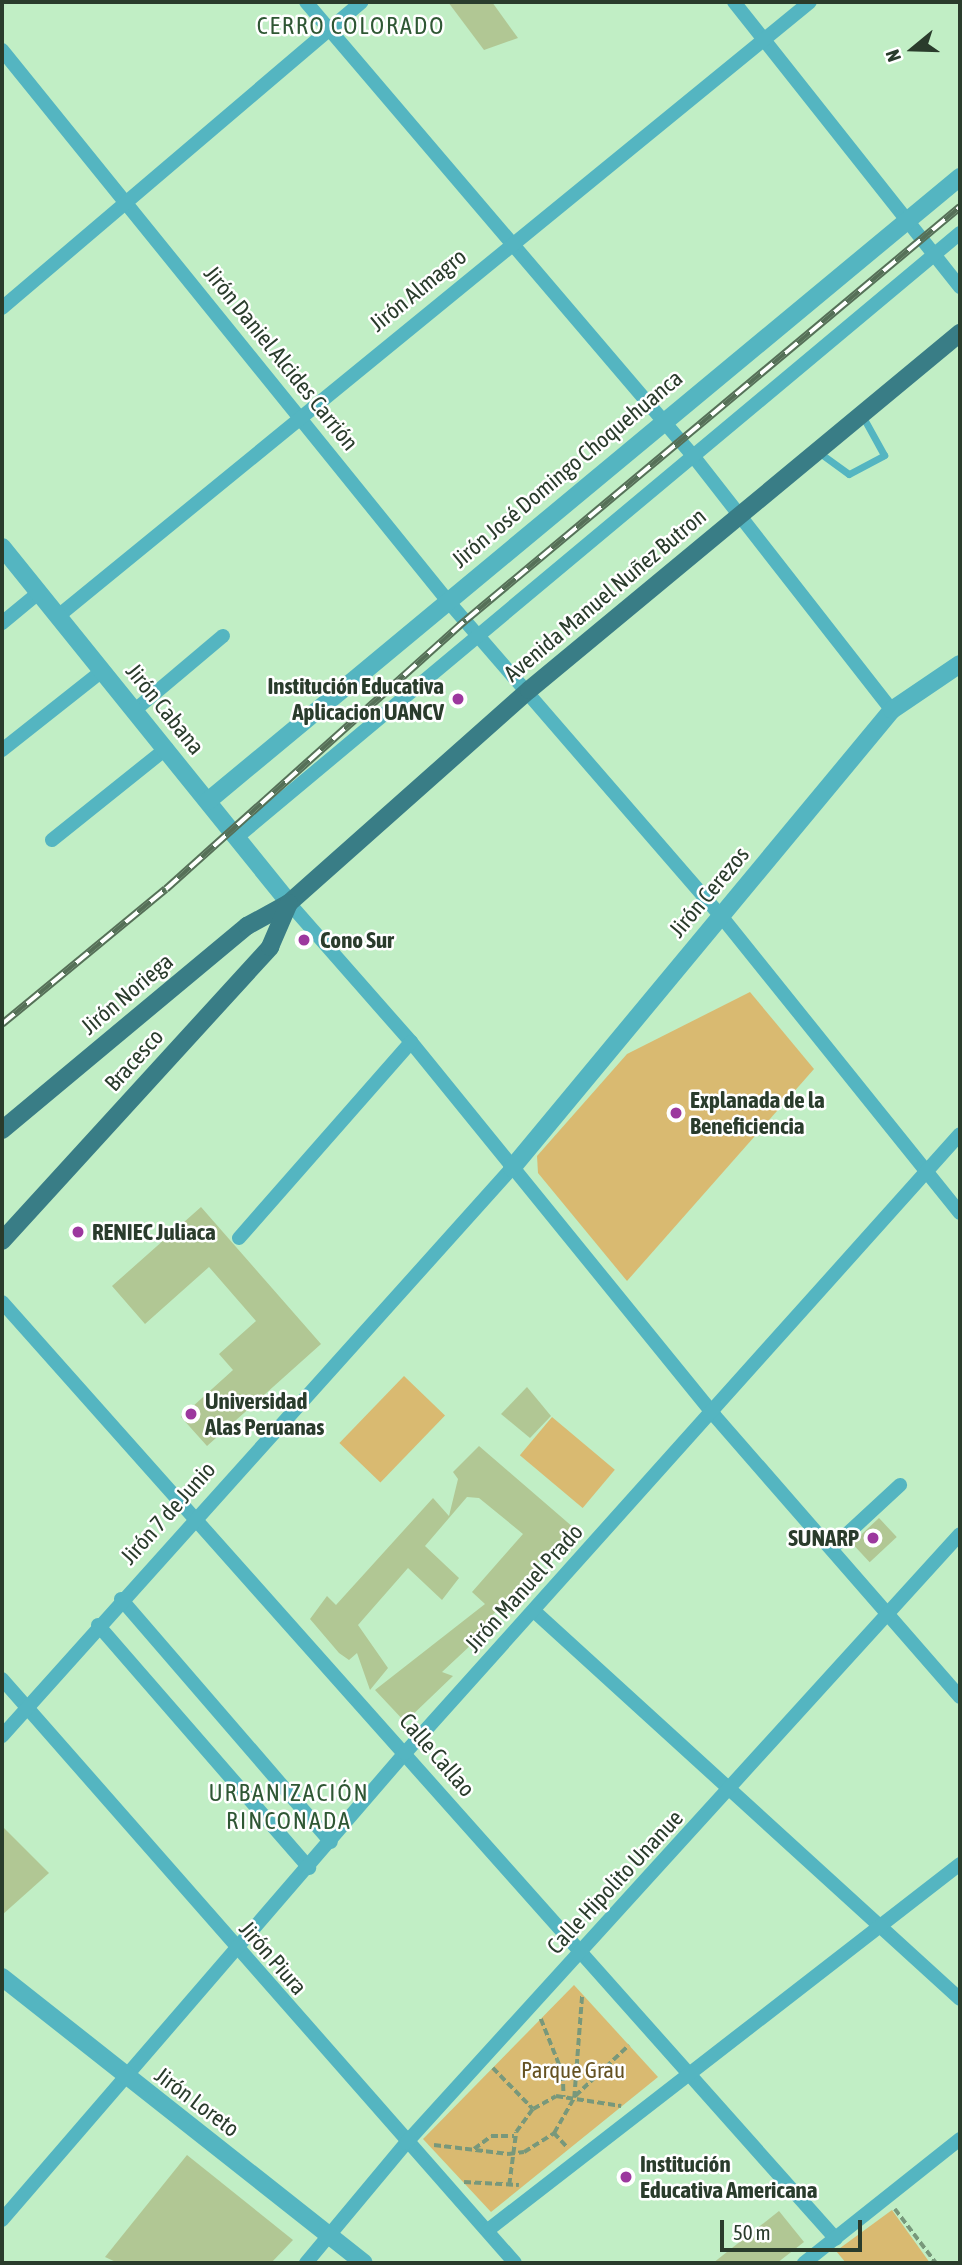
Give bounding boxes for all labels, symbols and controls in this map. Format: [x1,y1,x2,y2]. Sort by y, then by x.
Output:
district label: CERRO COLORADO [259,12,443,40]
north arrow [878,14,948,84]
text: N [881,47,905,65]
street label: Jirón Almagro [364,243,472,337]
street label: Jirón Daniel Alcides Carrión [198,260,364,456]
street label: Jirón José Domingo Choquehuanca [446,364,688,574]
street label: Avenida Manuel Nuñez Butron [498,502,712,688]
street label: Jirón Cabana [120,658,210,760]
place label: Institución Educativa Aplicacion UANCV [267,672,444,726]
marker: Institución Educativa Aplicacion UANCV [450,691,466,707]
street label: Jirón Cerezos [663,841,755,943]
place label: Cono Sur [320,926,394,954]
marker: Cono Sur [294,930,314,950]
street label: Jirón Noriega [75,948,179,1040]
street label: Bracesco [99,1023,169,1097]
place label: Explanada de la Beneficiencia [690,1086,825,1140]
marker: Explanada de la Beneficiencia [668,1105,684,1121]
place label: RENIEC Juliaca [92,1218,216,1246]
marker: RENIEC Juliaca [70,1224,86,1240]
place label: Universidad Alas Peruanas [205,1387,324,1441]
marker: Universidad Alas Peruanas [183,1406,199,1422]
street label: Jirón 7 de Junio [115,1456,221,1570]
street label: Jirón Manuel Prado [459,1518,589,1658]
place label: SUNARP [788,1524,859,1552]
marker: SUNARP [865,1530,881,1546]
street label: Calle Callao [393,1708,481,1802]
district label: URBANIZACIÓN RINCONADA [210,1779,368,1835]
street label: Calle Hipolito Unanue [541,1804,689,1960]
street label: Jirón Piura [233,1915,313,2001]
park label: Parque Grau [521,2056,625,2084]
street label: Jirón Loreto [149,2061,245,2143]
place label: Institución Educativa Americana [640,2150,817,2204]
marker: Institución Educativa Americana [618,2169,634,2185]
scale bar [724,2206,866,2250]
text: 50 m [733,2220,771,2244]

